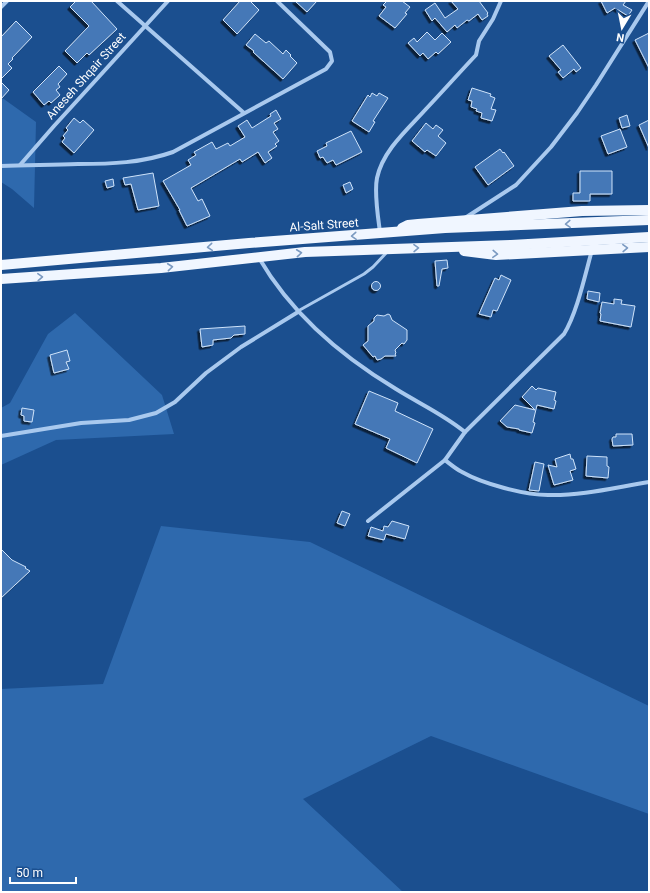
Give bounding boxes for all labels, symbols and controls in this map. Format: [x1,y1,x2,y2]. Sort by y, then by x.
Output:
north arrow [602,8,642,48]
street label: Aneseh Shqair Street [43,30,129,122]
text: N [615,30,625,44]
street label: Al-Salt Street [289,216,359,234]
one-way arrow [565,219,571,228]
one-way arrow [351,231,357,240]
one-way arrow [207,242,213,251]
one-way arrow [413,244,419,252]
one-way arrow [621,244,628,253]
one-way arrow [296,249,302,258]
one-way arrow [492,250,498,259]
one-way arrow [167,263,173,272]
one-way arrow [37,273,43,281]
scale bar [10,859,76,885]
text: 50 m [16,866,43,880]

